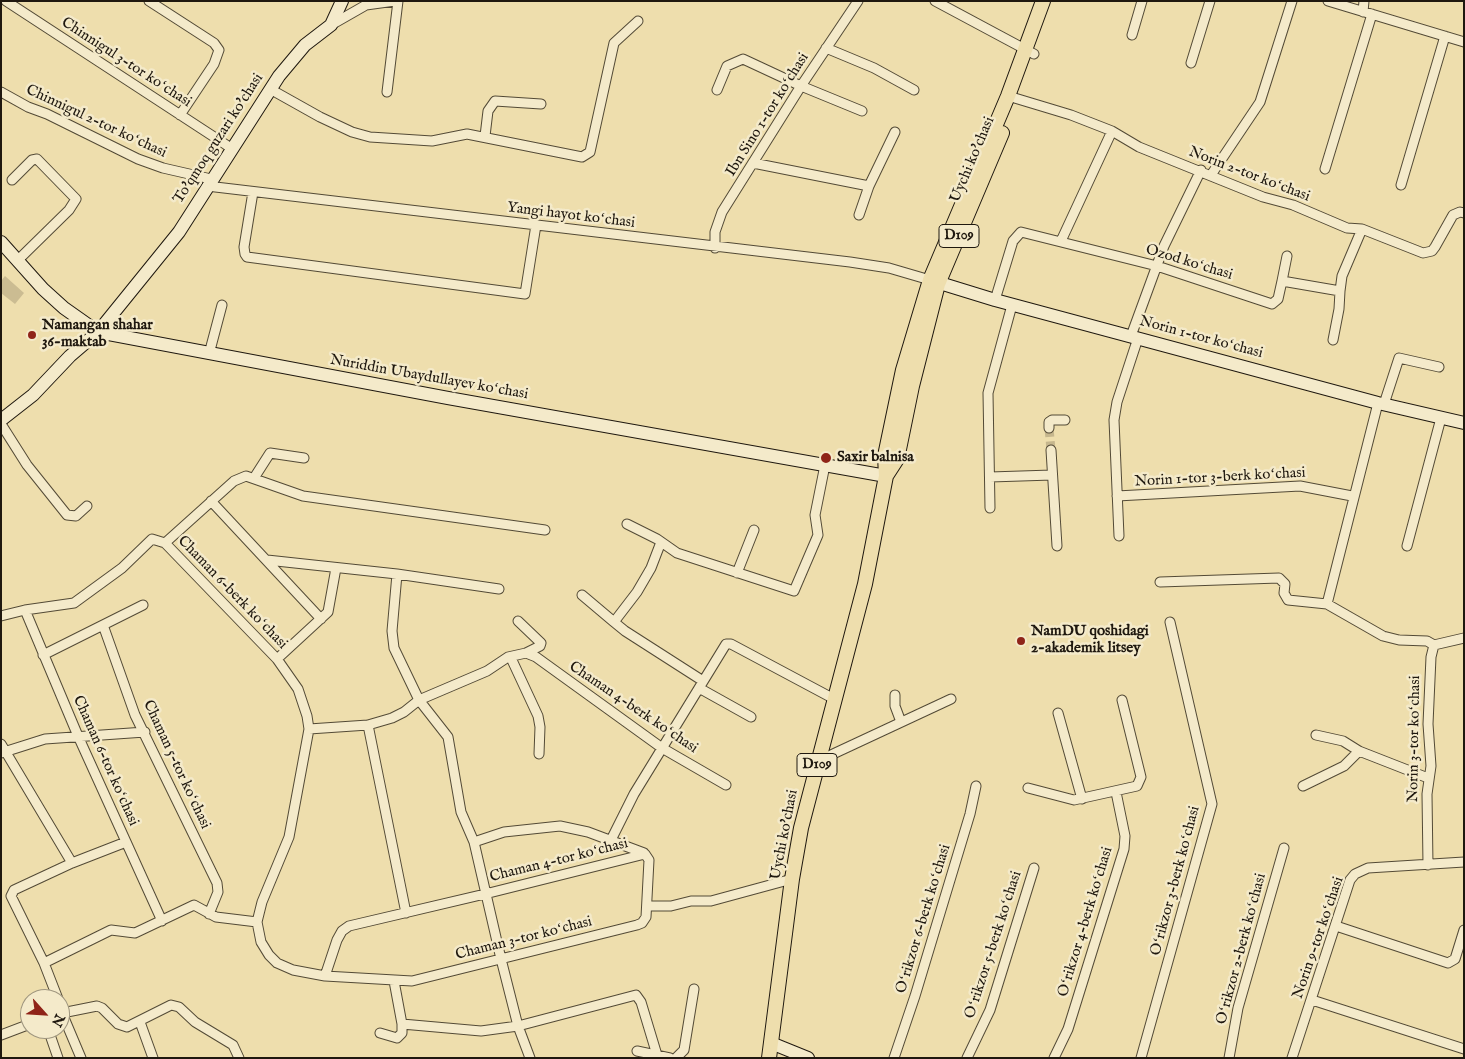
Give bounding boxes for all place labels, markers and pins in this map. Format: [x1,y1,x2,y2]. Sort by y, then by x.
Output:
place label: Namangan shahar 36-maktab [42,317,153,352]
marker: Namangan shahar 36-maktab [26,329,38,341]
place label: Saxir balnisa [837,449,914,467]
marker: Saxir balnisa [819,451,833,465]
place label: NamDU qoshidagi 2-akademik litsey [1031,623,1149,658]
marker: NamDU qoshidagi 2-akademik litsey [1015,635,1027,647]

